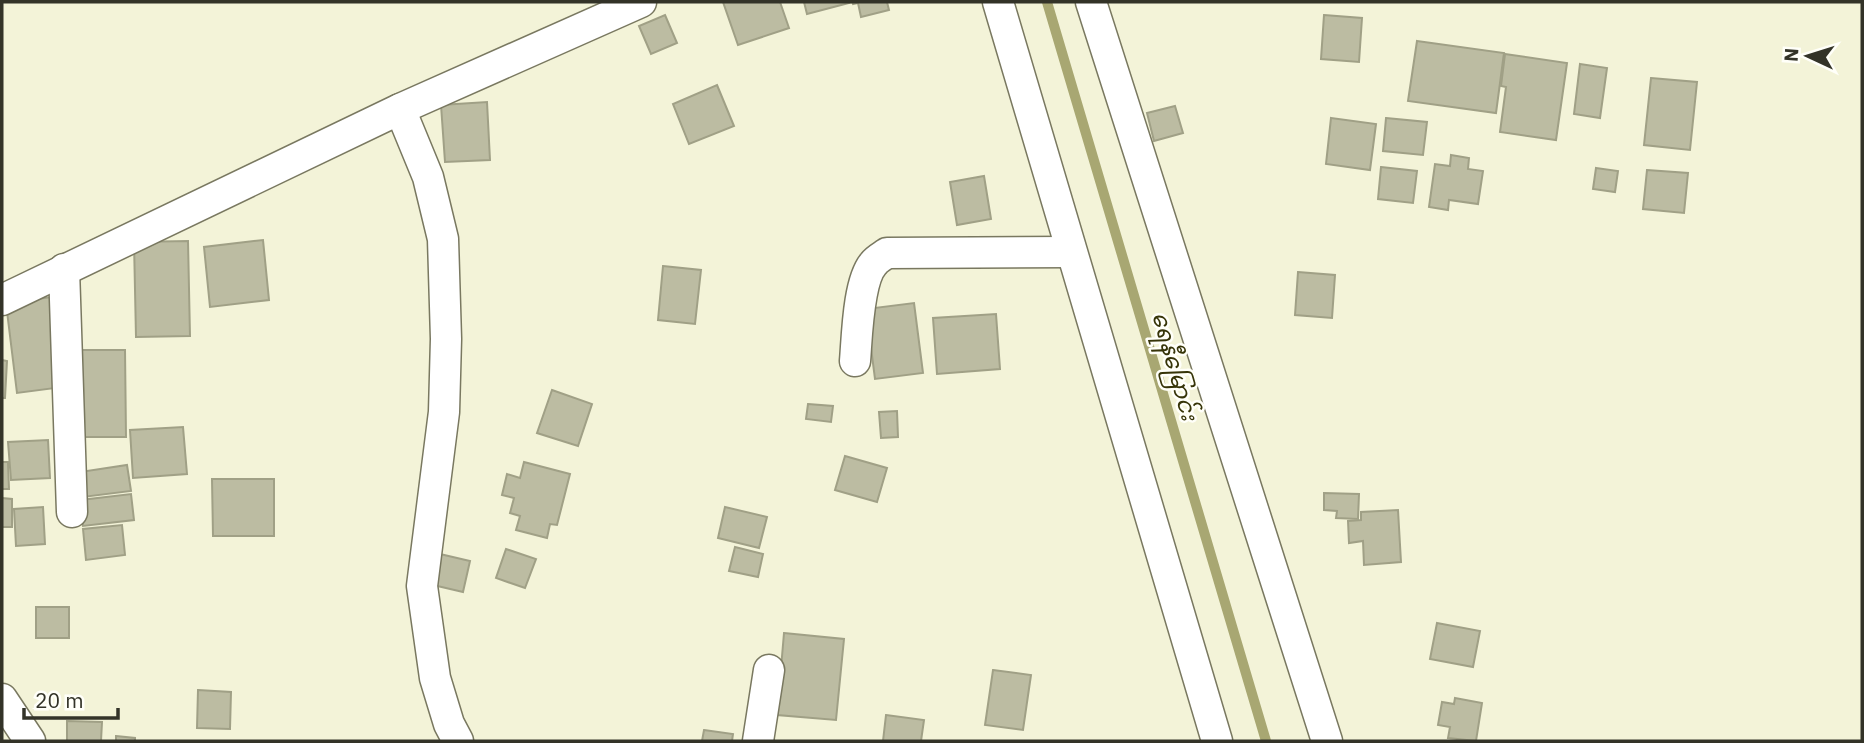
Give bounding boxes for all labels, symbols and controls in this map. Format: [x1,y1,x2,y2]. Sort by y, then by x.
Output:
north arrow [1773,21,1843,91]
text: N [1779,47,1803,63]
water label: ရေနီမြောင်း [1141,308,1206,427]
scale bar [24,676,119,720]
text: 20 m [35,686,84,714]

